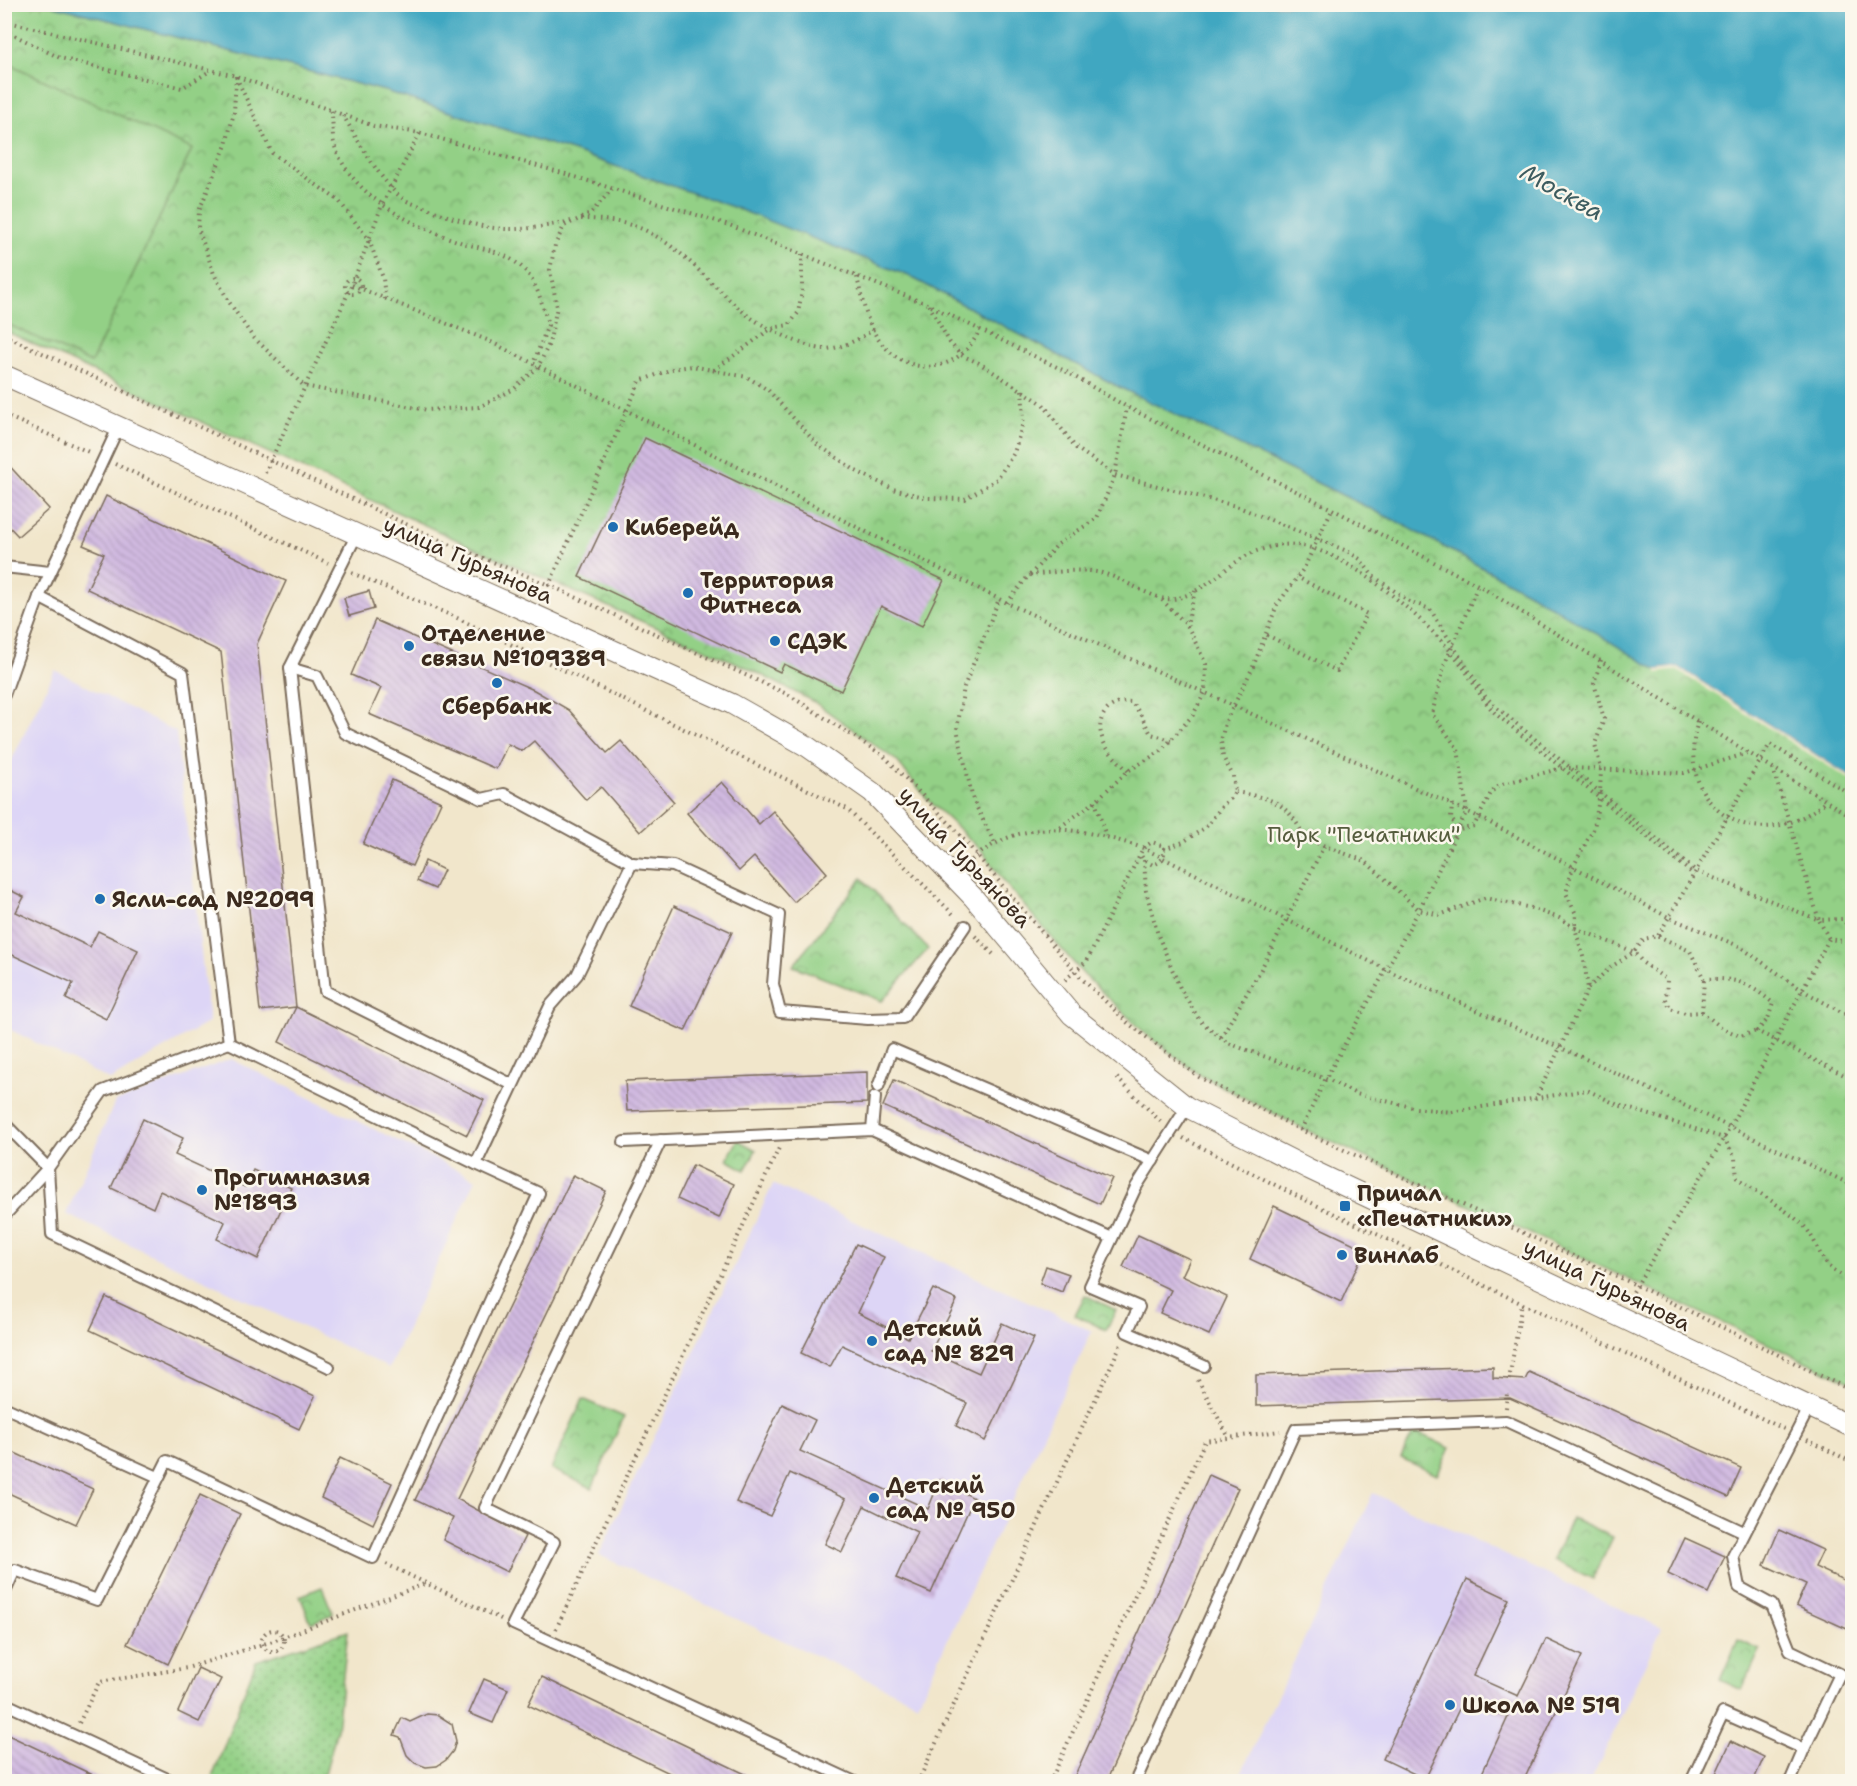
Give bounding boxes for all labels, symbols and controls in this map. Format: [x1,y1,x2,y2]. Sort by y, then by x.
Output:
water label: Москва [1515,156,1609,228]
street label: улица Гурьянова [379,510,558,611]
place label: Киберейд [625,513,740,542]
marker: Киберейд [606,520,620,534]
place label: Территория Фитнеса [700,566,834,620]
marker: Территория Фитнеса [681,586,695,600]
place label: Отделение связи №109389 [421,619,606,673]
place label: СДЭК [787,627,847,656]
marker: СДЭК [768,634,782,648]
marker: Отделение связи №109389 [402,639,416,653]
marker: Сбербанк [490,676,504,690]
place label: Сбербанк [442,692,552,721]
street label: улица Гурьянова [892,780,1038,934]
park label: Парк "Печатники" [1267,820,1461,849]
place label: Ясли-сад №2099 [112,885,314,914]
marker: Ясли-сад №2099 [93,892,107,906]
place label: Прогимназия №1893 [214,1163,370,1217]
place label: Причал «Печатники» [1357,1179,1512,1233]
marker: Прогимназия №1893 [195,1183,209,1197]
marker: Причал «Печатники» [1338,1199,1352,1213]
street label: улица Гурьянова [1519,1232,1696,1338]
place label: Винлаб [1354,1241,1439,1270]
marker: Винлаб [1335,1248,1349,1262]
place label: Детский сад № 829 [884,1314,1014,1368]
marker: Детский сад № 829 [865,1334,879,1348]
place label: Детский сад № 950 [886,1471,1016,1525]
marker: Детский сад № 950 [867,1491,881,1505]
place label: Школа № 519 [1462,1691,1620,1720]
marker: Школа № 519 [1443,1698,1457,1712]

